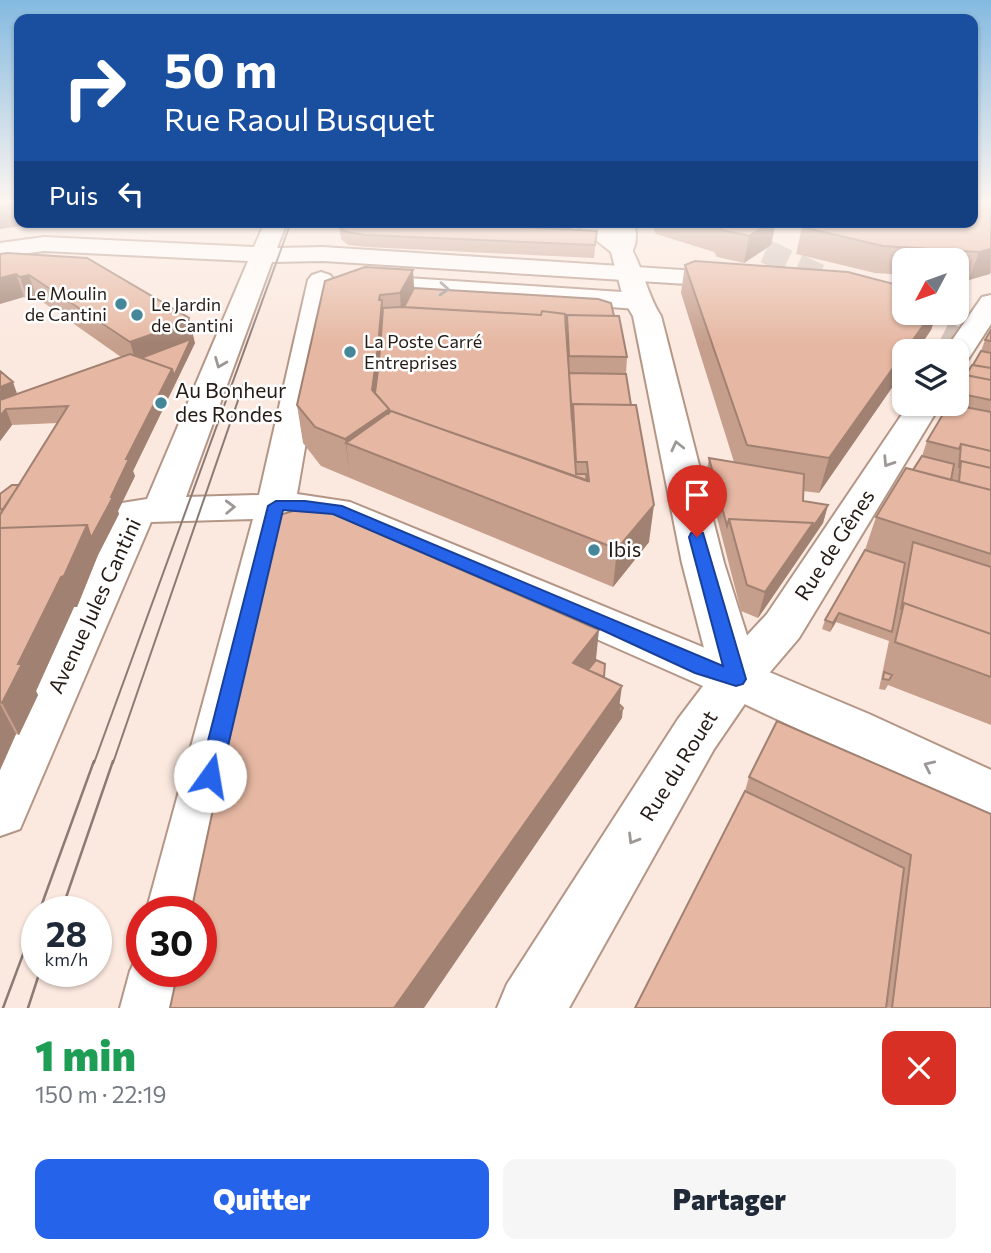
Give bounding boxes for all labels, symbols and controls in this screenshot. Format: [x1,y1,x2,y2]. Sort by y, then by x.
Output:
text: 50 m [164,38,277,98]
icon: right [49,42,140,133]
text: Rue Raoul Busquet [164,98,435,138]
icon: left [112,175,150,213]
text: Puis [49,179,98,210]
north arrow [892,248,970,326]
map controls [892,248,969,416]
one-way arrow [438,281,449,296]
place label: Le Moulin de Cantini [25,282,107,325]
place label: Le Jardin de Cantini [151,293,233,336]
marker: Le Moulin de Cantini [113,296,129,312]
marker: Le Jardin de Cantini [129,307,145,323]
place label: La Poste Carré Entreprises [364,330,482,373]
button: layers [892,339,969,416]
marker: La Poste Carré Entreprises [342,344,358,360]
one-way arrow [215,356,229,368]
place label: Au Bonheur des Rondes [175,377,286,426]
marker: Au Bonheur des Rondes [153,395,169,411]
one-way arrow [670,440,685,452]
one-way arrow [884,454,897,467]
pin [667,465,727,537]
icon: arrive [678,476,716,514]
street label: Rue de Gênes [789,484,879,604]
one-way arrow [225,499,236,515]
street label: Avenue Jules Cantini [42,514,145,697]
place label: Ibis [608,536,641,561]
marker: Ibis [586,542,602,558]
street label: Rue du Rouet [634,705,722,825]
position arrow [173,739,247,813]
one-way arrow [924,761,936,775]
one-way arrow [628,832,641,845]
speed limit sign: 30 [126,896,217,987]
text: 28 [46,911,87,954]
text: km/h [45,948,88,970]
text: 1 min [35,1028,136,1080]
button: close [882,1031,956,1105]
text: 150 m · 22:19 [35,1080,167,1108]
button: Quitter [35,1159,489,1239]
button: Partager [503,1159,956,1239]

